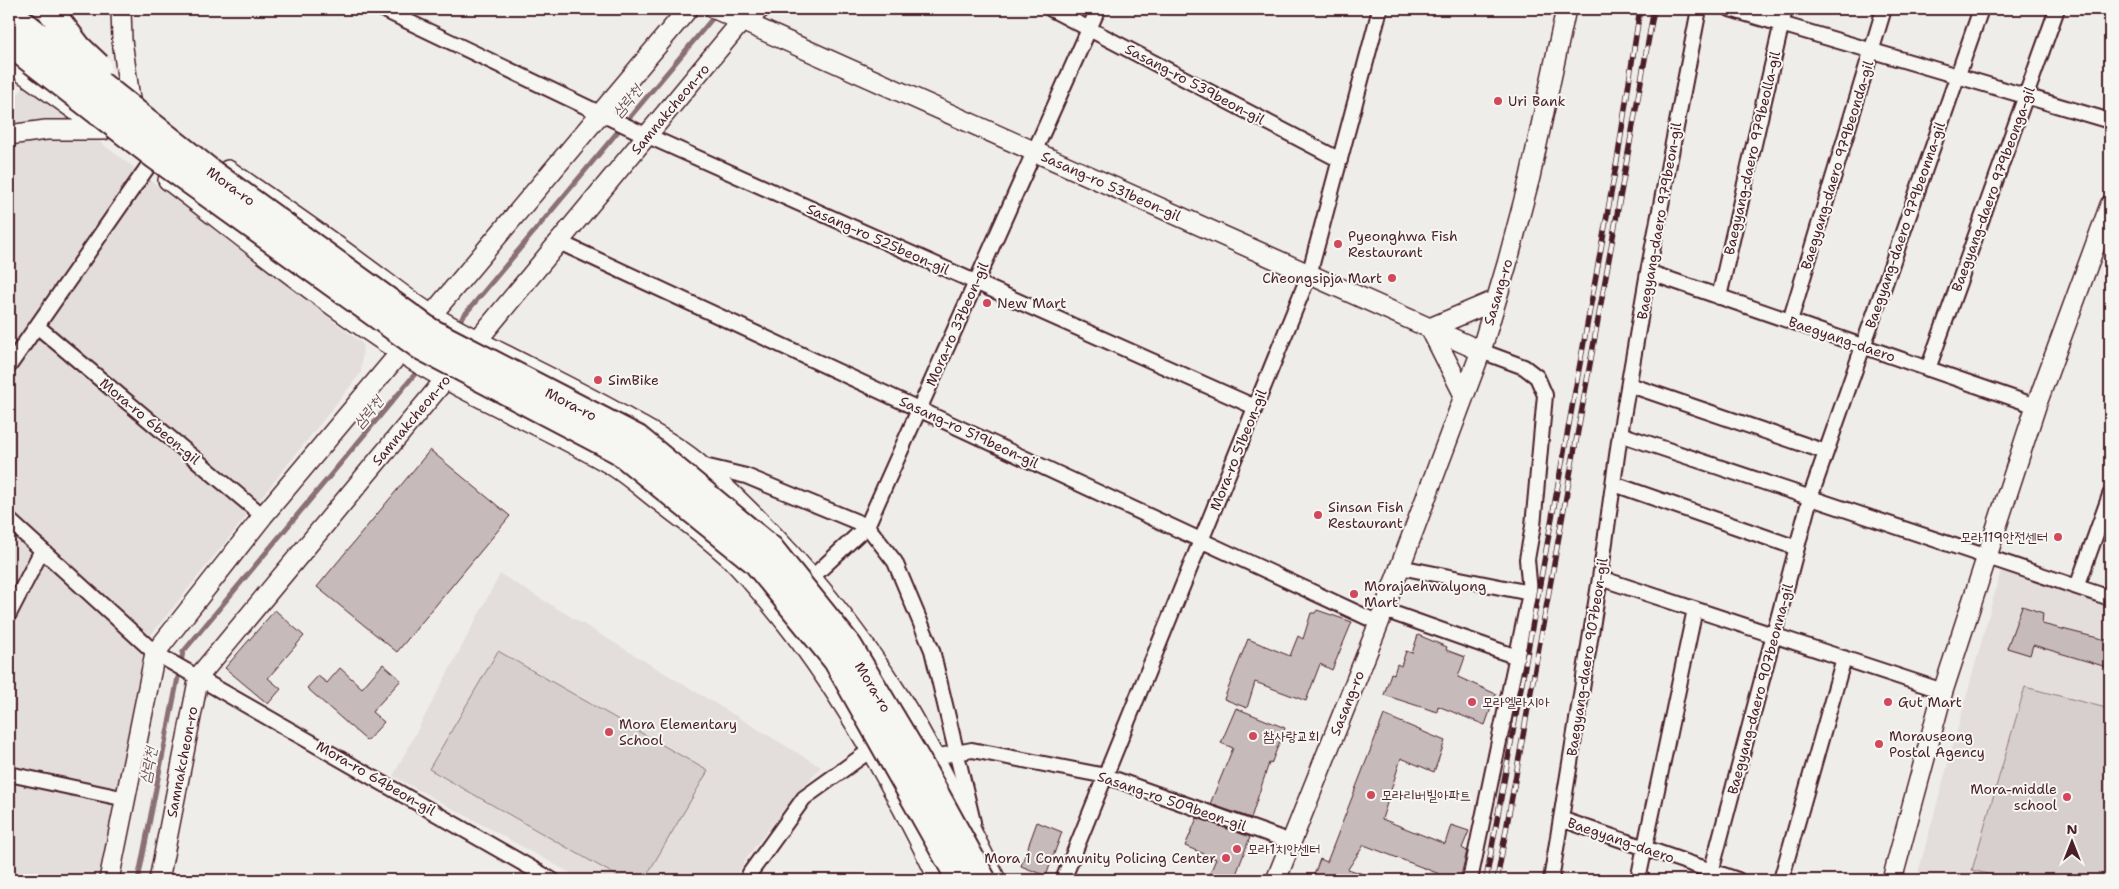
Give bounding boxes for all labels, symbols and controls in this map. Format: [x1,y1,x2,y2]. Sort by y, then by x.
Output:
street label: Sasang-ro 539beon-gil [1122,40,1268,129]
street label: Baegyang-daero 979beolla-gil [1720,49,1784,257]
street label: Baegyang-daero 979beonda-gil [1797,58,1878,272]
street label: Samnakcheon-ro [627,60,713,158]
water label: 삼락천 [608,79,648,121]
street label: Baegyang-daero 979beonga-gil [1947,83,2039,294]
place label: Uri Bank [1508,92,1566,110]
marker: Uri Bank [1492,95,1504,107]
street label: Baegyang-daero 979beonna-gil [1861,119,1949,331]
street label: Baegyang-daero 979beon-gil [1633,120,1685,321]
street label: Sasang-ro 531beon-gil [1038,147,1184,225]
street label: Mora-ro [203,162,259,210]
street label: Sasang-ro 525beon-gil [804,199,953,279]
place label: Pyeonghwa Fish Restaurant [1348,227,1458,261]
marker: Pyeonghwa Fish Restaurant [1332,238,1344,250]
street label: Sasang-ro [1479,257,1517,327]
street label: Mora-ro 37beon-gil [922,258,993,389]
place label: Cheongsipja Mart [1262,269,1382,287]
marker: Cheongsipja Mart [1386,272,1398,284]
place label: New Mart [997,294,1066,312]
marker: New Mart [981,297,993,309]
street label: Baegyang-daero [1786,312,1898,366]
street label: Samnakcheon-ro [368,371,454,469]
place label: SimBike [608,371,659,389]
street label: Mora-ro 6beon-gil [96,374,204,469]
marker: SimBike [592,374,604,386]
street label: Mora-ro [542,383,600,425]
street label: Mora-ro 51beon-gil [1205,386,1271,513]
water label: 삼락천 [349,390,389,432]
street label: Sasang-ro 519beon-gil [897,392,1042,473]
place label: Sinsan Fish Restaurant [1328,498,1404,532]
marker: Sinsan Fish Restaurant [1312,509,1324,521]
place label: 모라119안전센터 [1960,528,2048,546]
marker: 모라119안전센터 [2052,531,2064,543]
street label: Baegyang-daero 907beon-gil [1562,556,1612,757]
place label: Morajaehwalyong Mart [1364,577,1486,611]
street label: Baegyang-daero 907beonna-gil [1723,581,1797,796]
marker: Morajaehwalyong Mart [1348,588,1360,600]
street label: Mora-ro [851,658,895,716]
street label: Sasang-ro [1326,668,1368,738]
place label: 모라엘라시아 [1482,693,1550,711]
place label: Gut Mart [1898,693,1962,711]
marker: 모라엘라시아 [1466,696,1478,708]
marker: Gut Mart [1882,696,1894,708]
street label: Samnakcheon-ro [162,705,202,819]
place label: Mora Elementary School [619,715,737,749]
marker: Mora Elementary School [603,726,615,738]
place label: 참사랑교회 [1263,727,1319,745]
place label: Morauseong Postal Agency [1889,727,1985,761]
marker: 참사랑교회 [1247,730,1259,742]
street label: Mora-ro 64beon-gil [313,737,440,820]
marker: Morauseong Postal Agency [1873,738,1885,750]
water label: 삼락천 [135,743,162,785]
street label: Sasang-ro 509beon-gil [1095,767,1249,835]
place label: Mora-middle school [1970,780,2058,814]
place label: 모라리버빌아파트 [1381,786,1471,804]
marker: 모라리버빌아파트 [1365,789,1377,801]
marker: Mora-middle school [2061,791,2073,803]
street label: Baegyang-daero [1565,813,1677,867]
north arrow [2046,816,2096,866]
text: N [2066,820,2078,838]
place label: 모라1치안센터 [1247,840,1320,858]
marker: 모라1치안센터 [1231,843,1243,855]
place label: Mora 1 Community Policing Center [984,849,1216,867]
marker: Mora 1 Community Policing Center [1220,852,1232,864]

